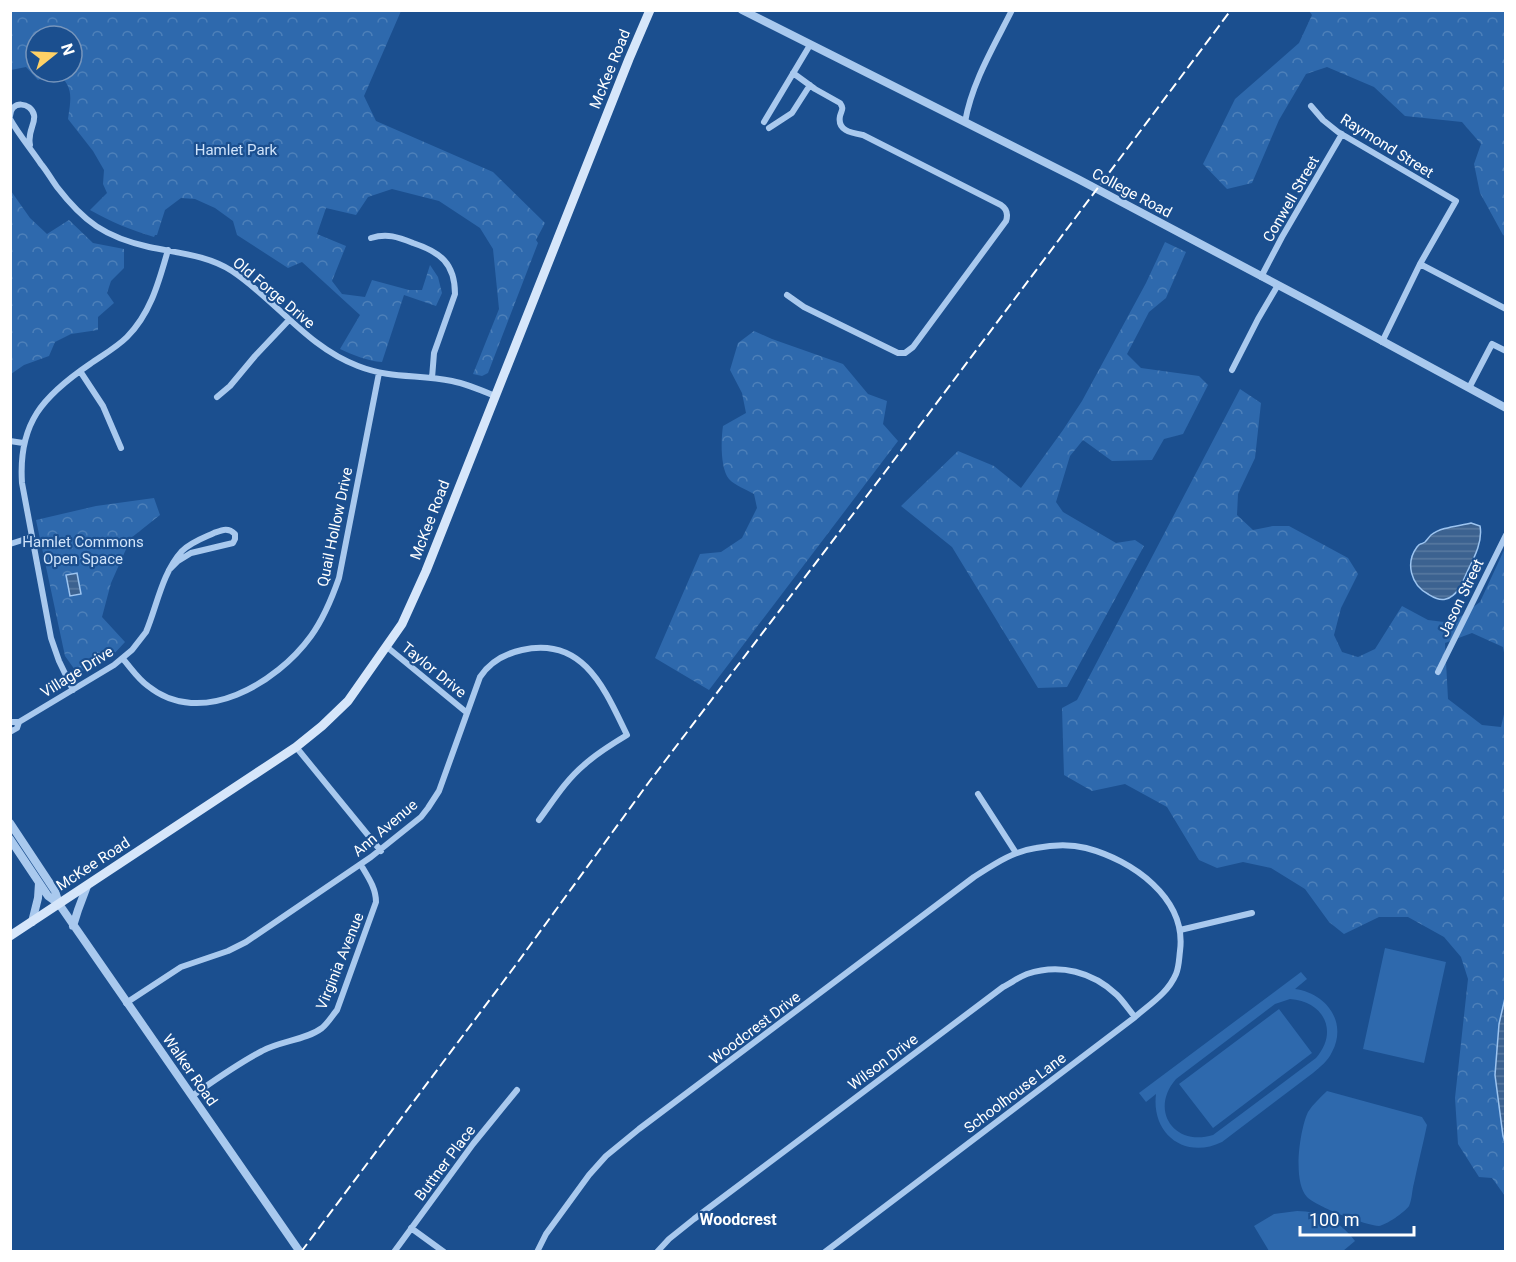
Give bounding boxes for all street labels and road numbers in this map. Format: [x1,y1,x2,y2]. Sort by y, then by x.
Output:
street label: McKee Road [586,27,634,111]
street label: Raymond Street [1337,110,1437,182]
street label: Conwell Street [1259,153,1323,245]
street label: College Road [1089,164,1175,222]
street label: Old Forge Drive [229,253,319,333]
street label: Quail Hollow Drive [314,466,356,588]
street label: McKee Road [407,477,453,563]
street label: Jason Street [1434,556,1488,640]
street label: Taylor Drive [398,638,470,702]
street label: Village Drive [37,642,117,701]
street label: Ann Avenue [349,796,421,860]
street label: McKee Road [53,834,133,894]
street label: Virginia Avenue [312,910,368,1012]
street label: Woodcrest Drive [706,988,804,1068]
street label: Wilson Drive [845,1030,921,1094]
street label: Walker Road [159,1031,221,1109]
street label: Schoolhouse Lane [961,1049,1069,1137]
street label: Buttner Place [411,1122,479,1204]

